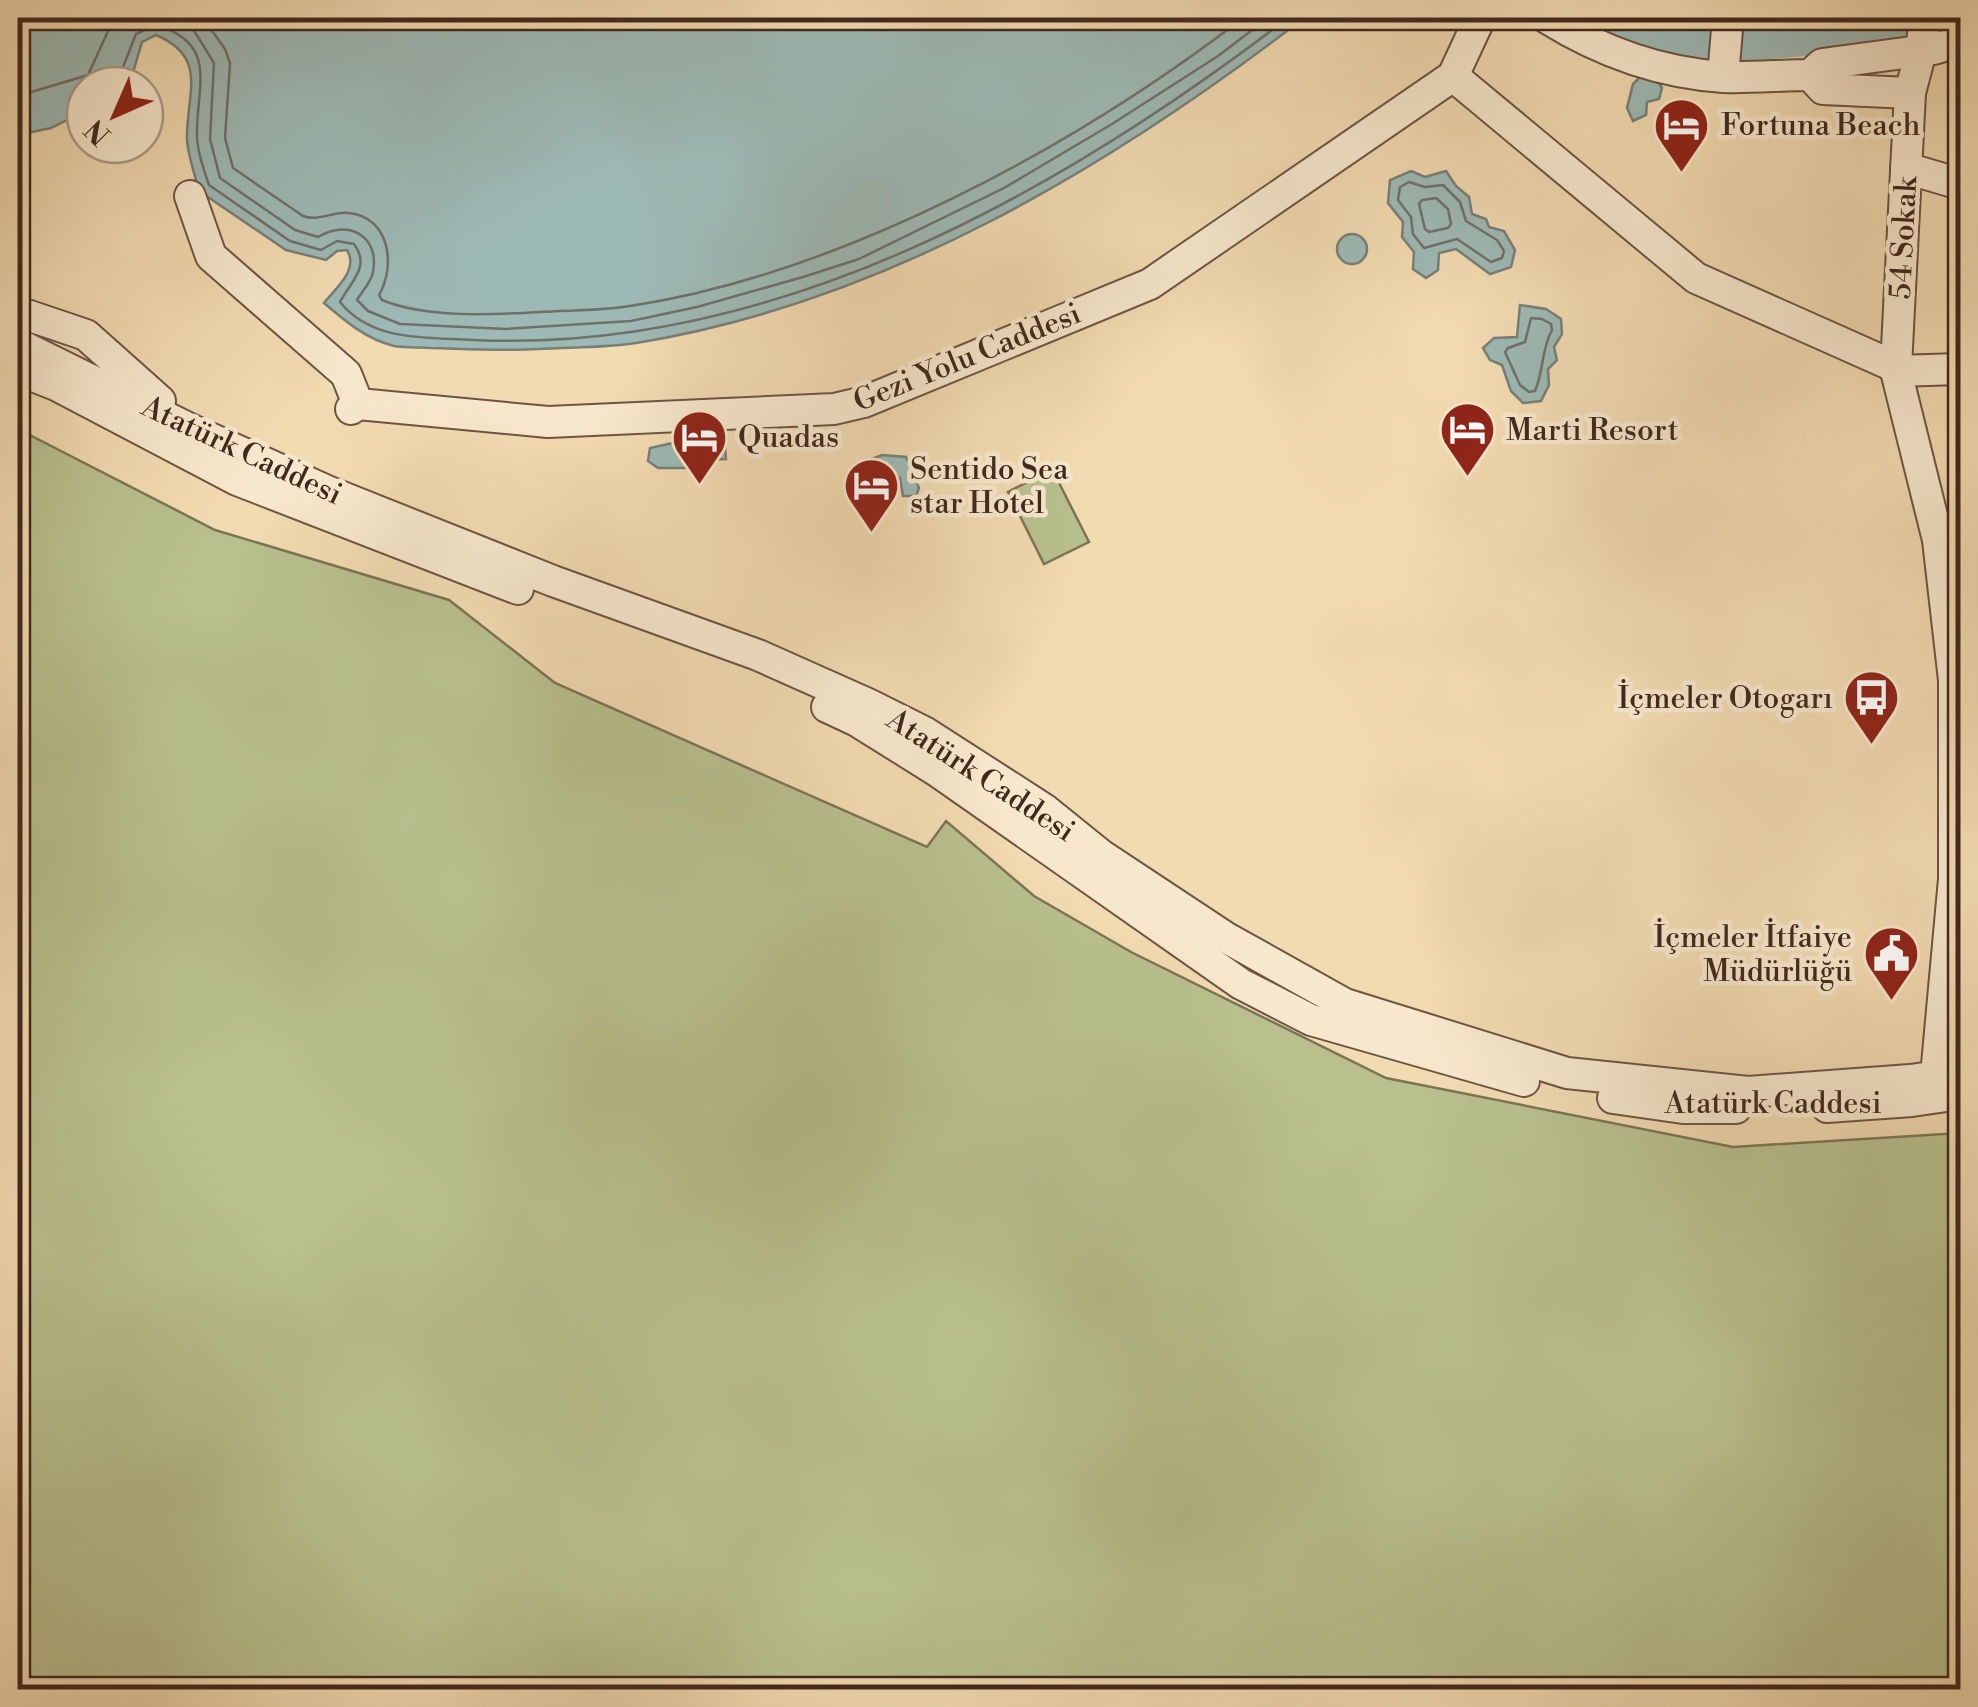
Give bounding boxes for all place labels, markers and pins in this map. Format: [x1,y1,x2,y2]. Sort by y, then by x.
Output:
hotel icon: Fortuna Beach [1652,95,1712,174]
place label: Fortuna Beach [1721,107,1921,145]
hotel icon: Marti Resort [1437,400,1497,479]
hotel icon: Quadas [669,407,729,486]
place label: Marti Resort [1506,412,1679,450]
place label: Quadas [738,419,839,457]
place label: Sentido Sea star Hotel [910,451,1069,523]
hotel icon: Sentido Sea star Hotel [841,456,901,535]
bus stop icon: İçmeler Otogarı [1842,668,1902,747]
place label: İçmeler Otogarı [1618,679,1833,718]
place label: İçmeler İtfaiye Müdürlüğü [1654,918,1852,991]
public building icon: İçmeler İtfaiye Müdürlüğü [1861,924,1921,1003]

